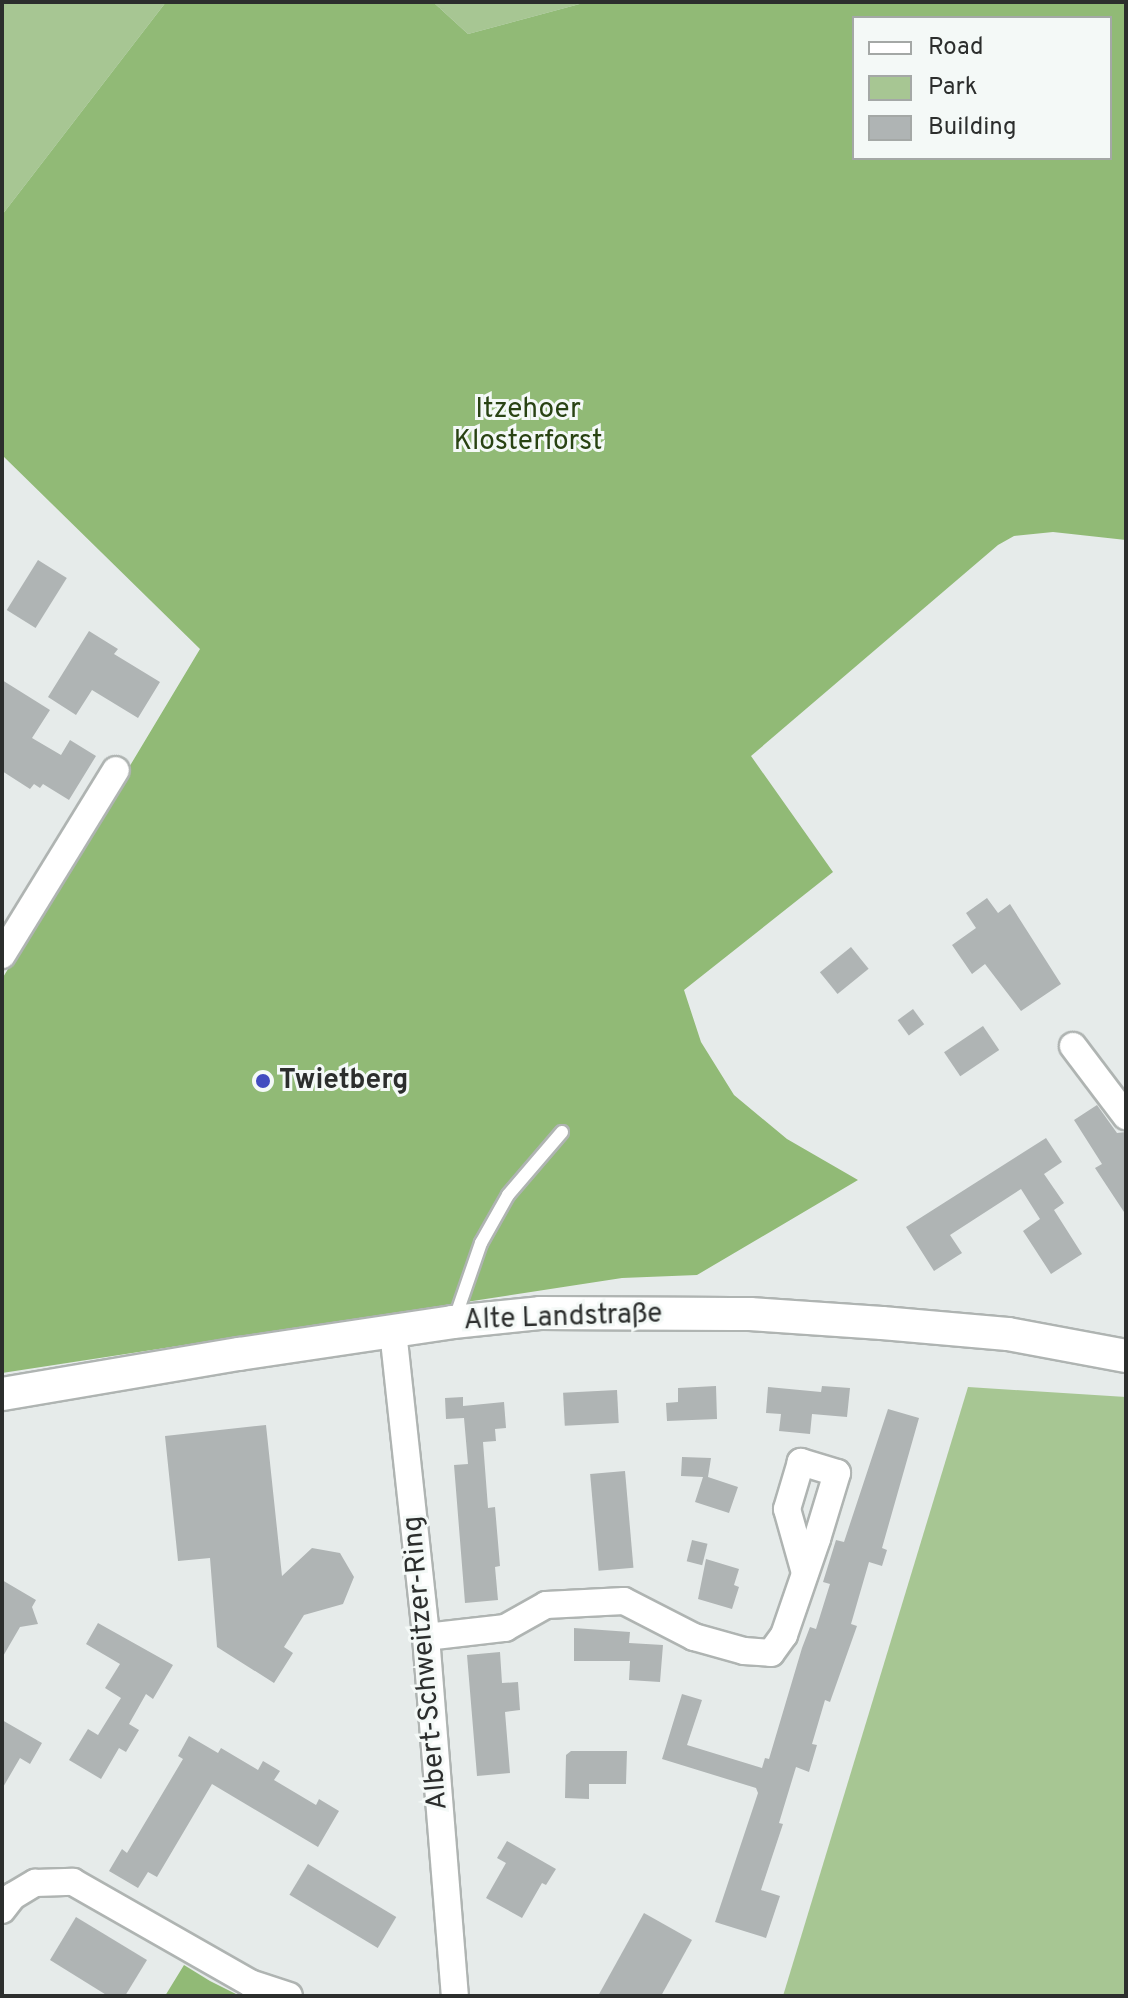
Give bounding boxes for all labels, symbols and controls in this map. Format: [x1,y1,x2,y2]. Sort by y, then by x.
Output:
legend [852,16,1112,160]
text: Road [928,33,984,63]
text: Park [928,73,978,103]
text: Building [928,113,1017,143]
park label: Itzehoer Klosterforst [454,393,602,459]
place label: Twietberg [279,1064,408,1098]
marker: Twietberg [254,1072,272,1090]
street label: Alte Landstraße [463,1298,663,1338]
street label: Albert-Schweitzer-Ring [396,1514,456,1812]

